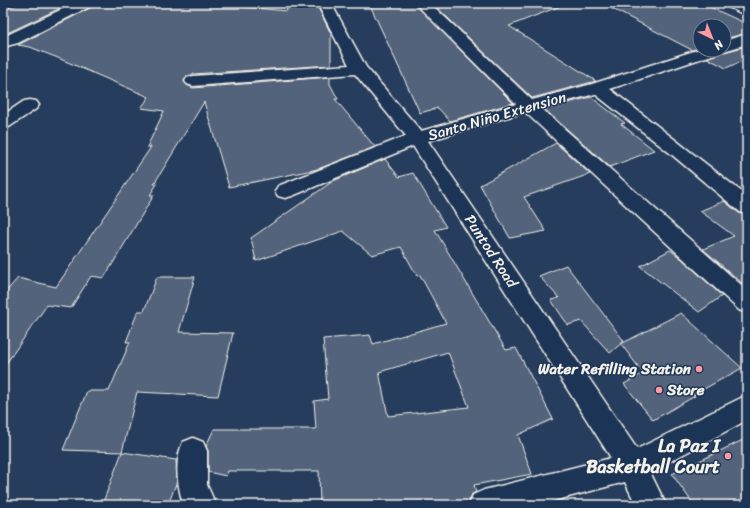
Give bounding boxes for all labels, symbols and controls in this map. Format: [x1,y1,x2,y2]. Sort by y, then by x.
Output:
north arrow [692,18,732,58]
text: N [709,35,728,55]
street label: Santo Niño Extension [425,84,569,148]
street label: Puntod Road [457,209,525,294]
place label: Water Refilling Station [538,356,692,382]
marker: Water Refilling Station [694,364,704,374]
place label: Store [666,377,705,403]
marker: Store [654,385,664,395]
place label: La Paz I Basketball Court [586,430,722,483]
marker: La Paz I Basketball Court [723,451,733,461]

